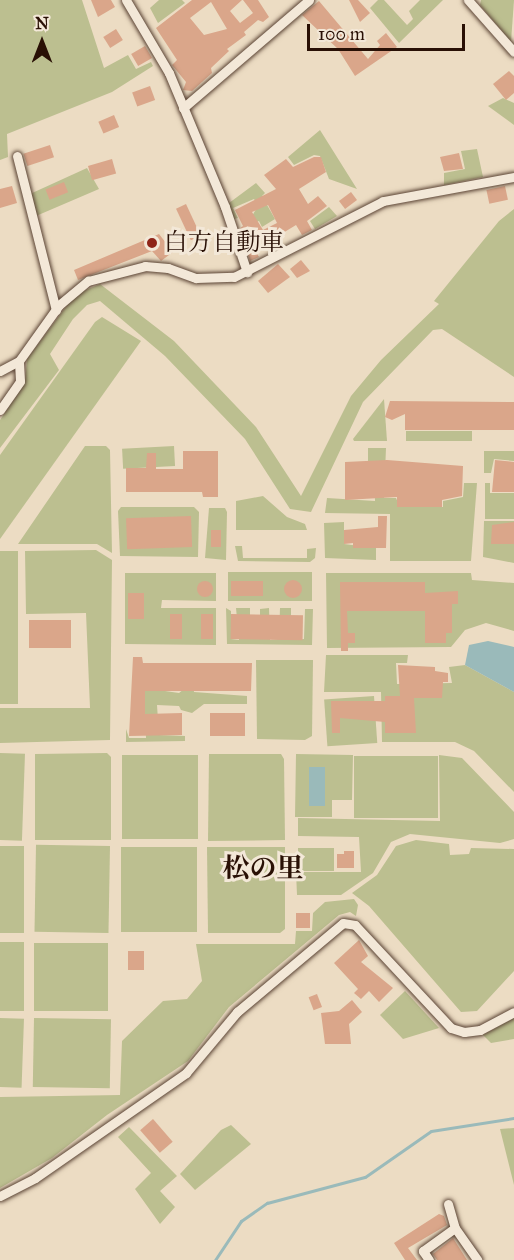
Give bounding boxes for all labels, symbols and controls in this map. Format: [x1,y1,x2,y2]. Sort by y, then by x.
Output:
north arrow [12,12,72,72]
scale bar [310,12,468,50]
text: N [35,14,49,33]
text: 100 m [318,23,365,45]
place label: 白方自動車 [164,229,284,257]
marker: 白方自動車 [145,236,159,250]
district label: 松の里 [223,852,303,884]

